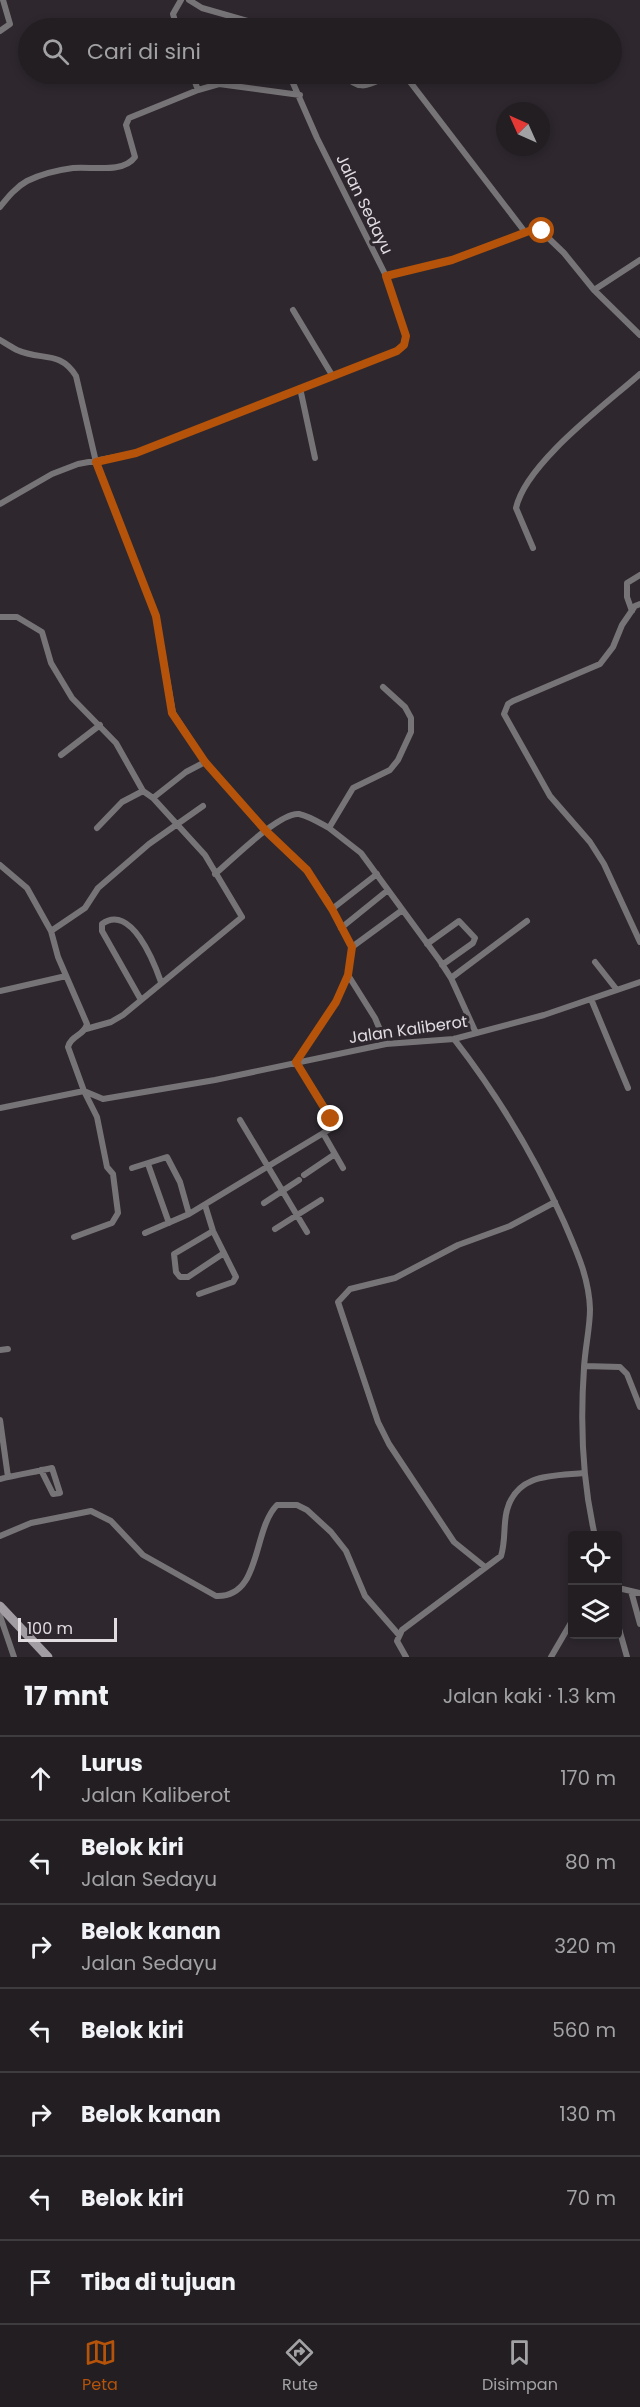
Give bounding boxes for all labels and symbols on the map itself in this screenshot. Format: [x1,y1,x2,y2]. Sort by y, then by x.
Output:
north arrow [496,102,550,156]
street label: Jalan Sedayu [330,150,399,258]
route start [528,217,554,243]
street label: Jalan Kaliberot [347,1010,469,1049]
route end [317,1105,343,1131]
scale bar [18,1615,117,1642]

